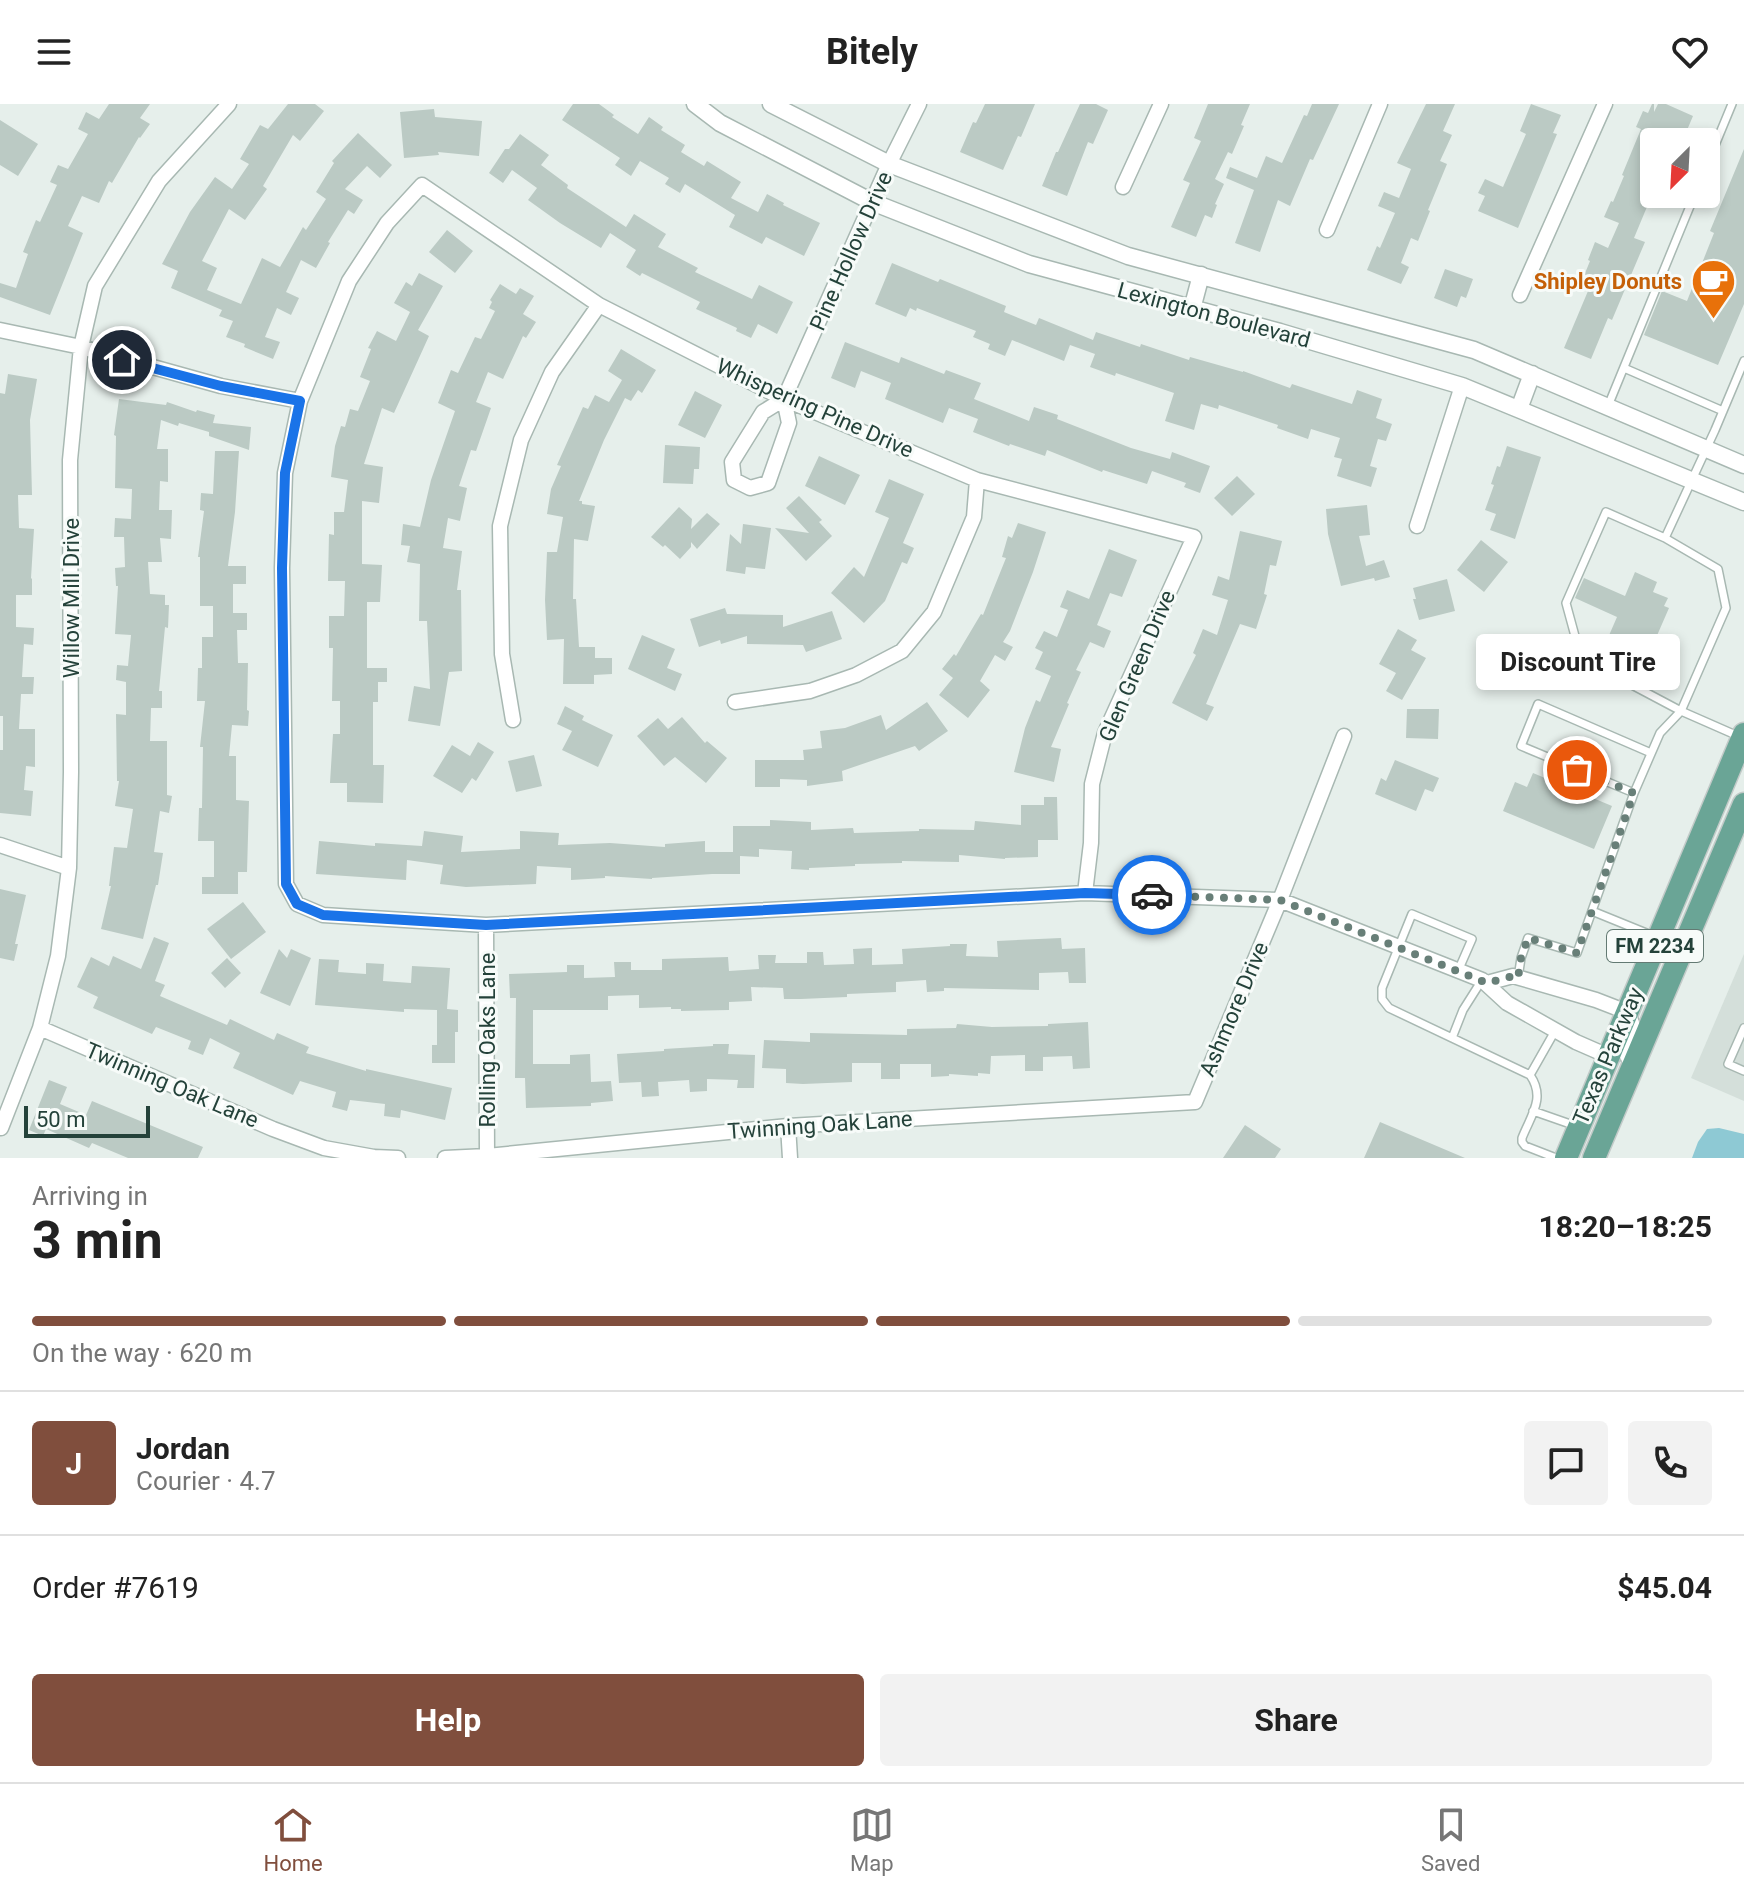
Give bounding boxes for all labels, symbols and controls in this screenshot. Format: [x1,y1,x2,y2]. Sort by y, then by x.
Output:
icon: menu [32,30,76,74]
icon: heart [1668,30,1712,74]
text: Bitely [826,31,918,73]
north arrow [1640,128,1720,208]
map controls [1640,128,1720,208]
street label: Pine Hollow Drive [805,168,897,334]
cafe icon: Shipley Donuts [1689,257,1737,320]
place label: Shipley Donuts [1534,269,1682,294]
street label: Lexington Boulevard [1115,277,1313,353]
pin [88,326,156,394]
icon: home [100,338,144,382]
street label: Whispering Pine Drive [713,353,917,463]
street label: Willow Mill Drive [59,518,84,678]
street label: Glen Green Drive [1094,586,1180,746]
callout: Discount Tire [1475,634,1679,690]
text: Discount Tire [1500,647,1656,677]
pin [1543,736,1611,804]
icon: bag [1555,748,1599,792]
courier [1112,855,1192,935]
icon: car [1130,873,1174,917]
road number: FM 2234 [1607,930,1703,962]
street label: Ashmore Drive [1194,938,1274,1080]
street label: Rolling Oaks Lane [475,953,500,1127]
street label: Texas Parkway [1568,983,1648,1128]
street label: Twinning Oak Lane [82,1037,262,1133]
scale bar [24,1102,150,1138]
street label: Twinning Oak Lane [727,1106,913,1144]
text: 50 m [36,1107,85,1132]
text: Arriving in [32,1181,148,1211]
text: 18:20–18:25 [1538,1209,1712,1244]
text: 3 min [32,1210,163,1271]
text: On the way · 620 m [32,1338,252,1368]
button: chat [1524,1421,1608,1505]
button: phone [1628,1421,1712,1505]
text: Jordan [136,1431,230,1466]
text: J [66,1446,82,1481]
text: Courier · 4.7 [136,1466,276,1496]
text: Order #7619 [32,1570,199,1605]
text: $45.04 [1617,1570,1712,1605]
button: Help [32,1674,864,1766]
button: Share [880,1674,1712,1766]
tab: Home [264,1803,323,1876]
tab: Map [850,1803,894,1876]
tab: Saved [1421,1803,1480,1876]

